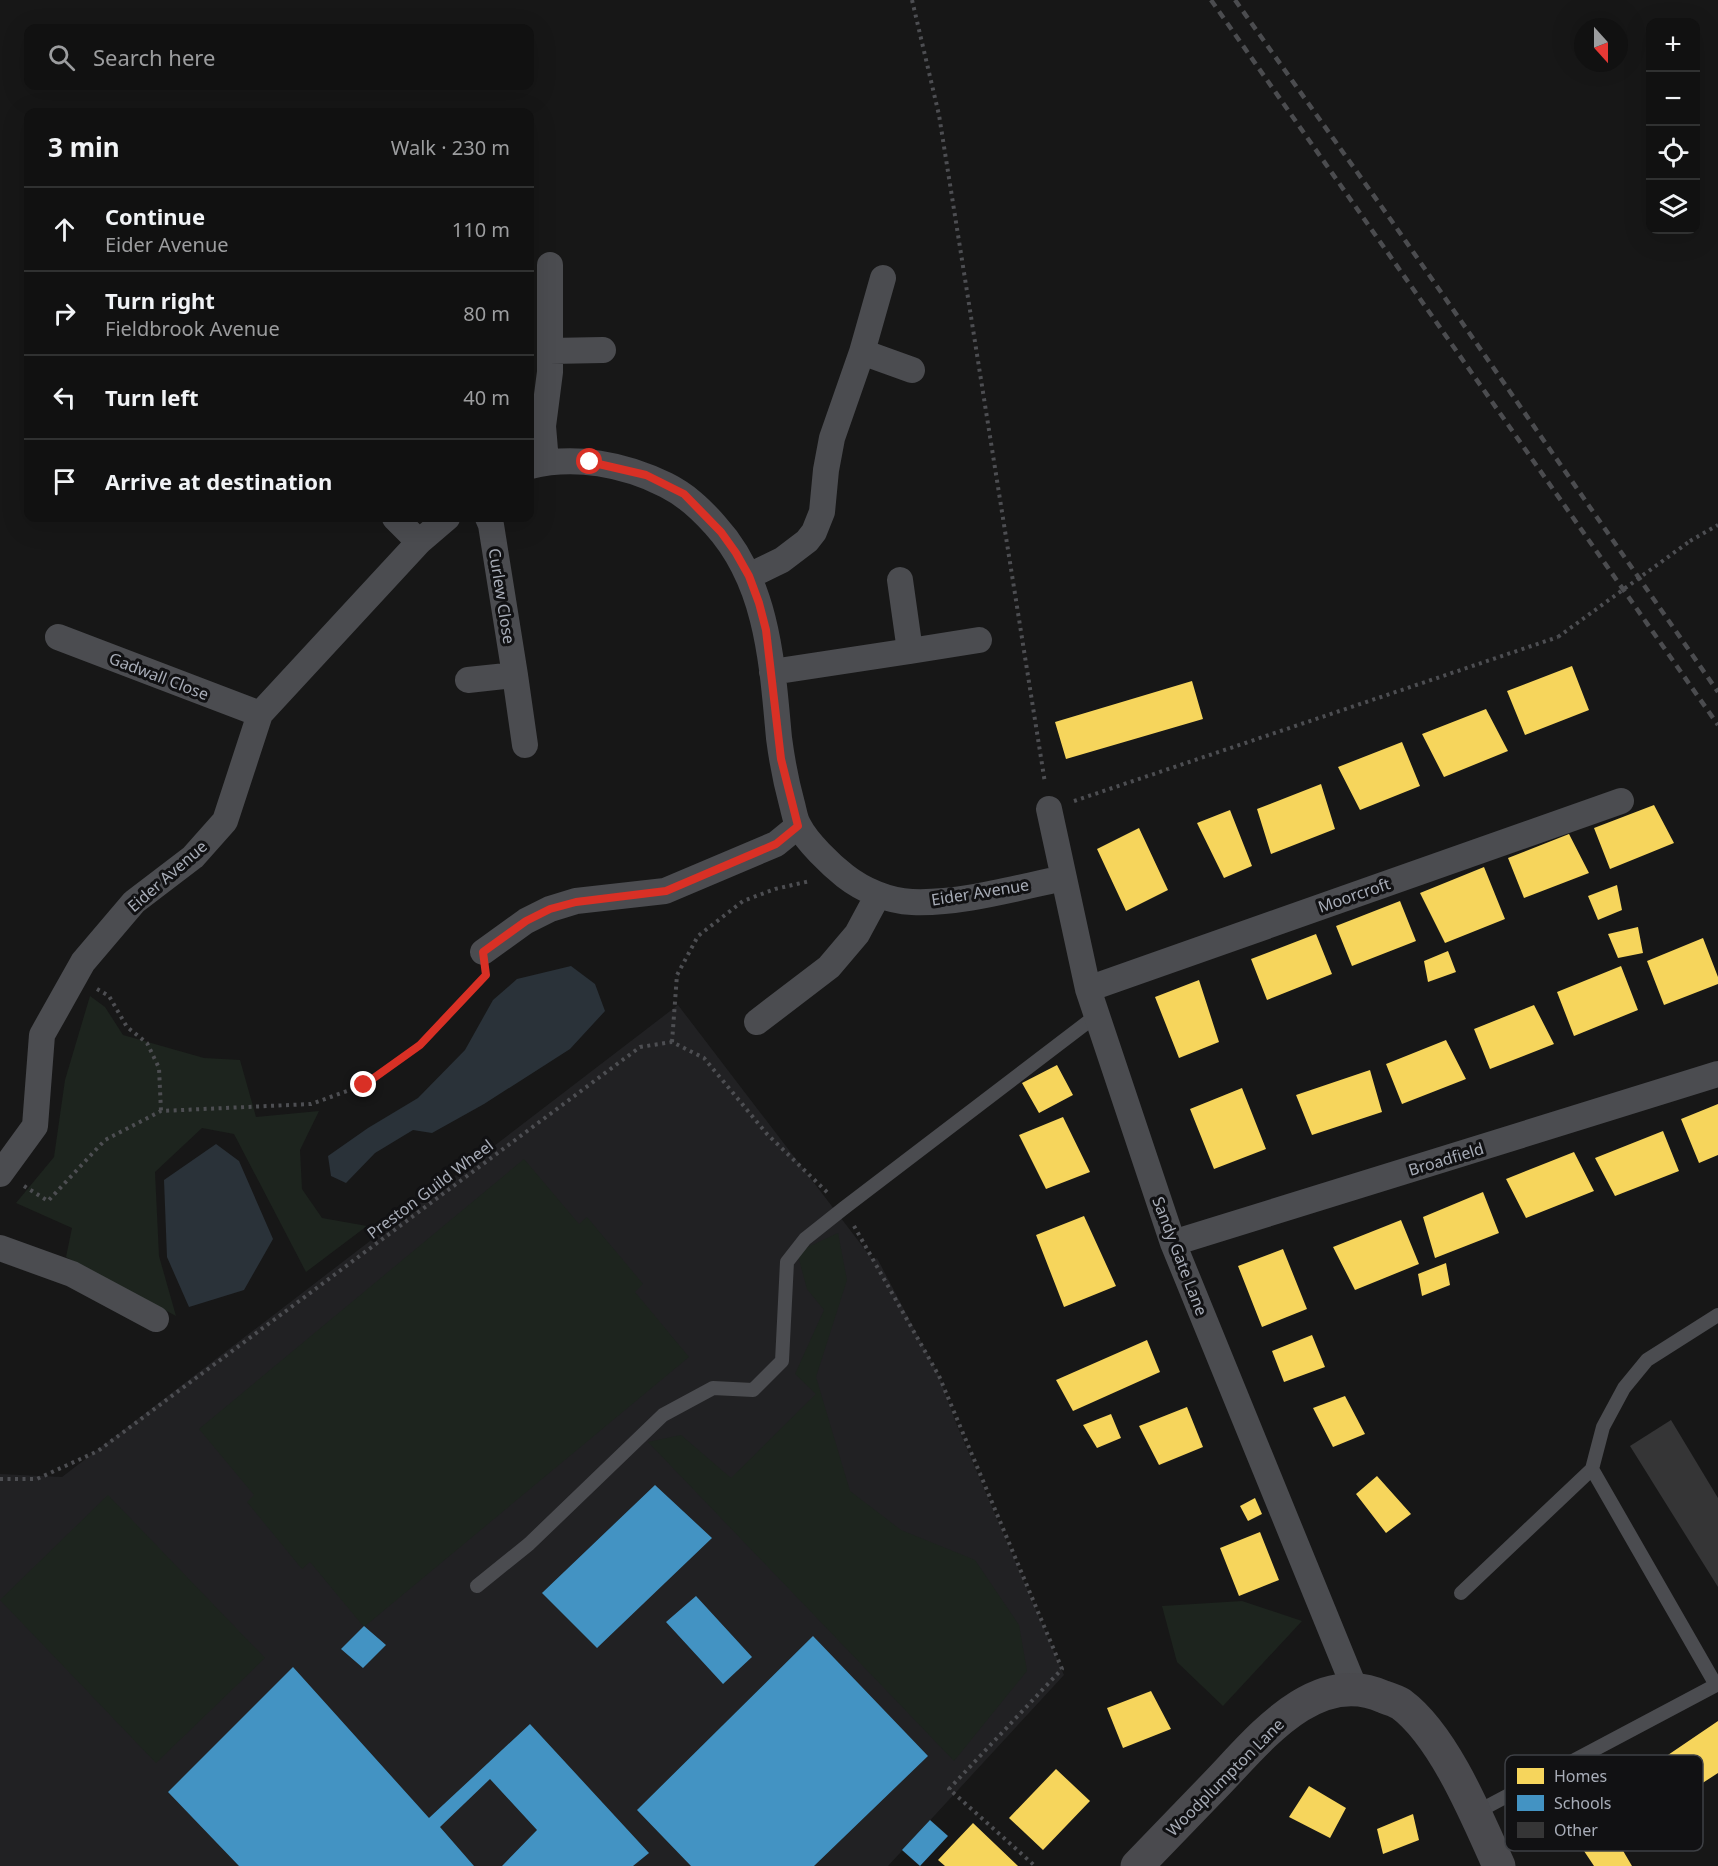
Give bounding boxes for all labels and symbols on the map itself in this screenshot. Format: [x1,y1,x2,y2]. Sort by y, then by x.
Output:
north arrow [1574,18,1628,72]
route start [576,448,602,474]
street label: Curlew Close [484,546,520,646]
street label: Gadwall Close [106,647,212,705]
street label: Eider Avenue [122,835,212,917]
street label: Moorcroft [1315,872,1393,918]
street label: Eider Avenue [929,873,1031,911]
route end [350,1071,376,1097]
street label: Preston Guild Wheel [362,1134,498,1244]
street label: Broadfield [1406,1137,1486,1181]
street label: Sandy Gate Lane [1147,1193,1213,1319]
street label: Woodplumpton Lane [1161,1713,1289,1841]
legend [1505,1755,1703,1851]
text: Homes [1554,1765,1607,1787]
text: Schools [1554,1792,1612,1814]
text: Other [1554,1819,1598,1841]

